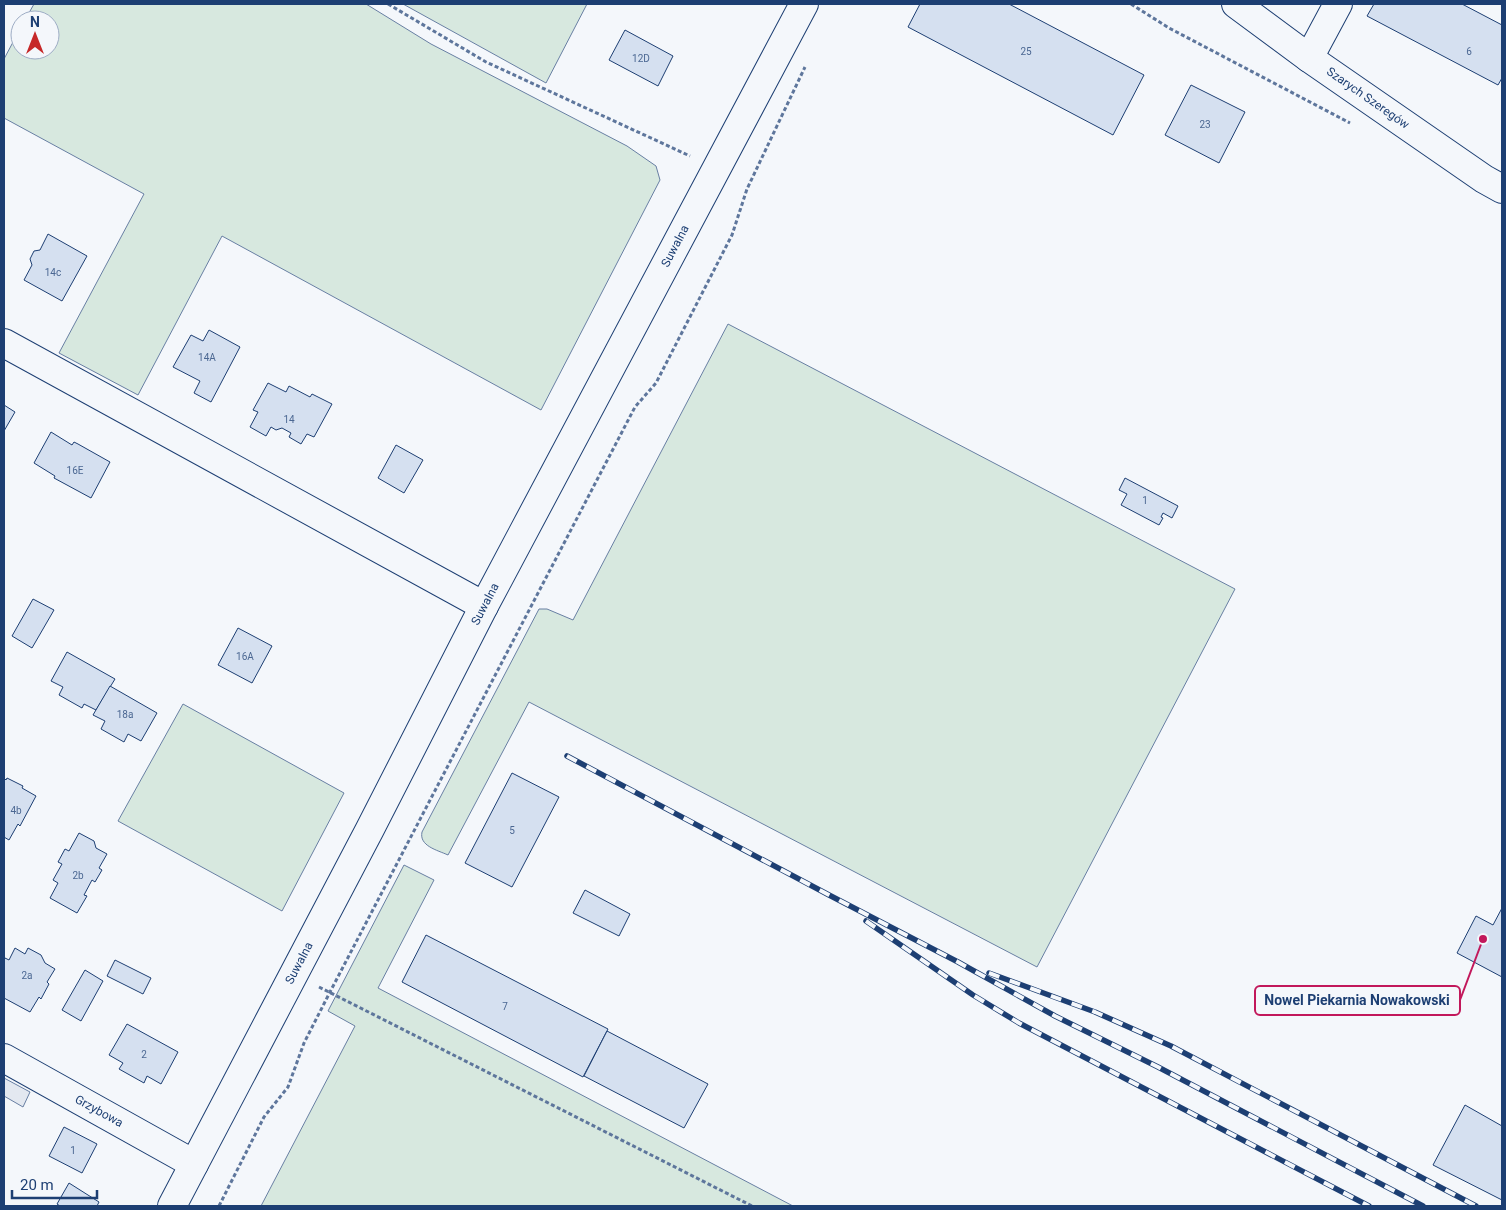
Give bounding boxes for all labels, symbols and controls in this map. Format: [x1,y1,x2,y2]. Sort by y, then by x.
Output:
north arrow [10,10,60,60]
text: N [30,14,40,30]
house number: 25 [1020,46,1032,57]
house number: 6 [1466,46,1472,57]
house number: 12D [632,53,650,64]
street label: Szarych Szeregów [1324,64,1412,132]
house number: 23 [1199,119,1211,130]
street label: Suwalna [658,223,692,269]
house number: 14c [45,267,61,278]
house number: 14A [198,352,216,363]
house number: 14 [283,414,295,425]
house number: 16E [67,465,84,476]
house number: 1 [1142,495,1148,506]
street label: Suwalna [468,581,502,627]
house number: 16A [236,651,254,662]
house number: 18a [117,709,133,720]
house number: 4b [10,805,22,816]
house number: 5 [509,825,515,836]
house number: 2b [72,870,84,881]
street label: Suwalna [282,940,316,986]
house number: 2a [21,970,33,981]
callout: Nowel Piekarnia Nowakowski [1255,986,1460,1015]
text: Nowel Piekarnia Nowakowski [1264,992,1450,1008]
house number: 7 [502,1001,508,1012]
house number: 2 [141,1049,147,1060]
street label: Grzybowa [72,1092,126,1130]
house number: 1 [70,1145,76,1156]
scale bar [12,1168,98,1200]
text: 20 m [20,1176,54,1194]

